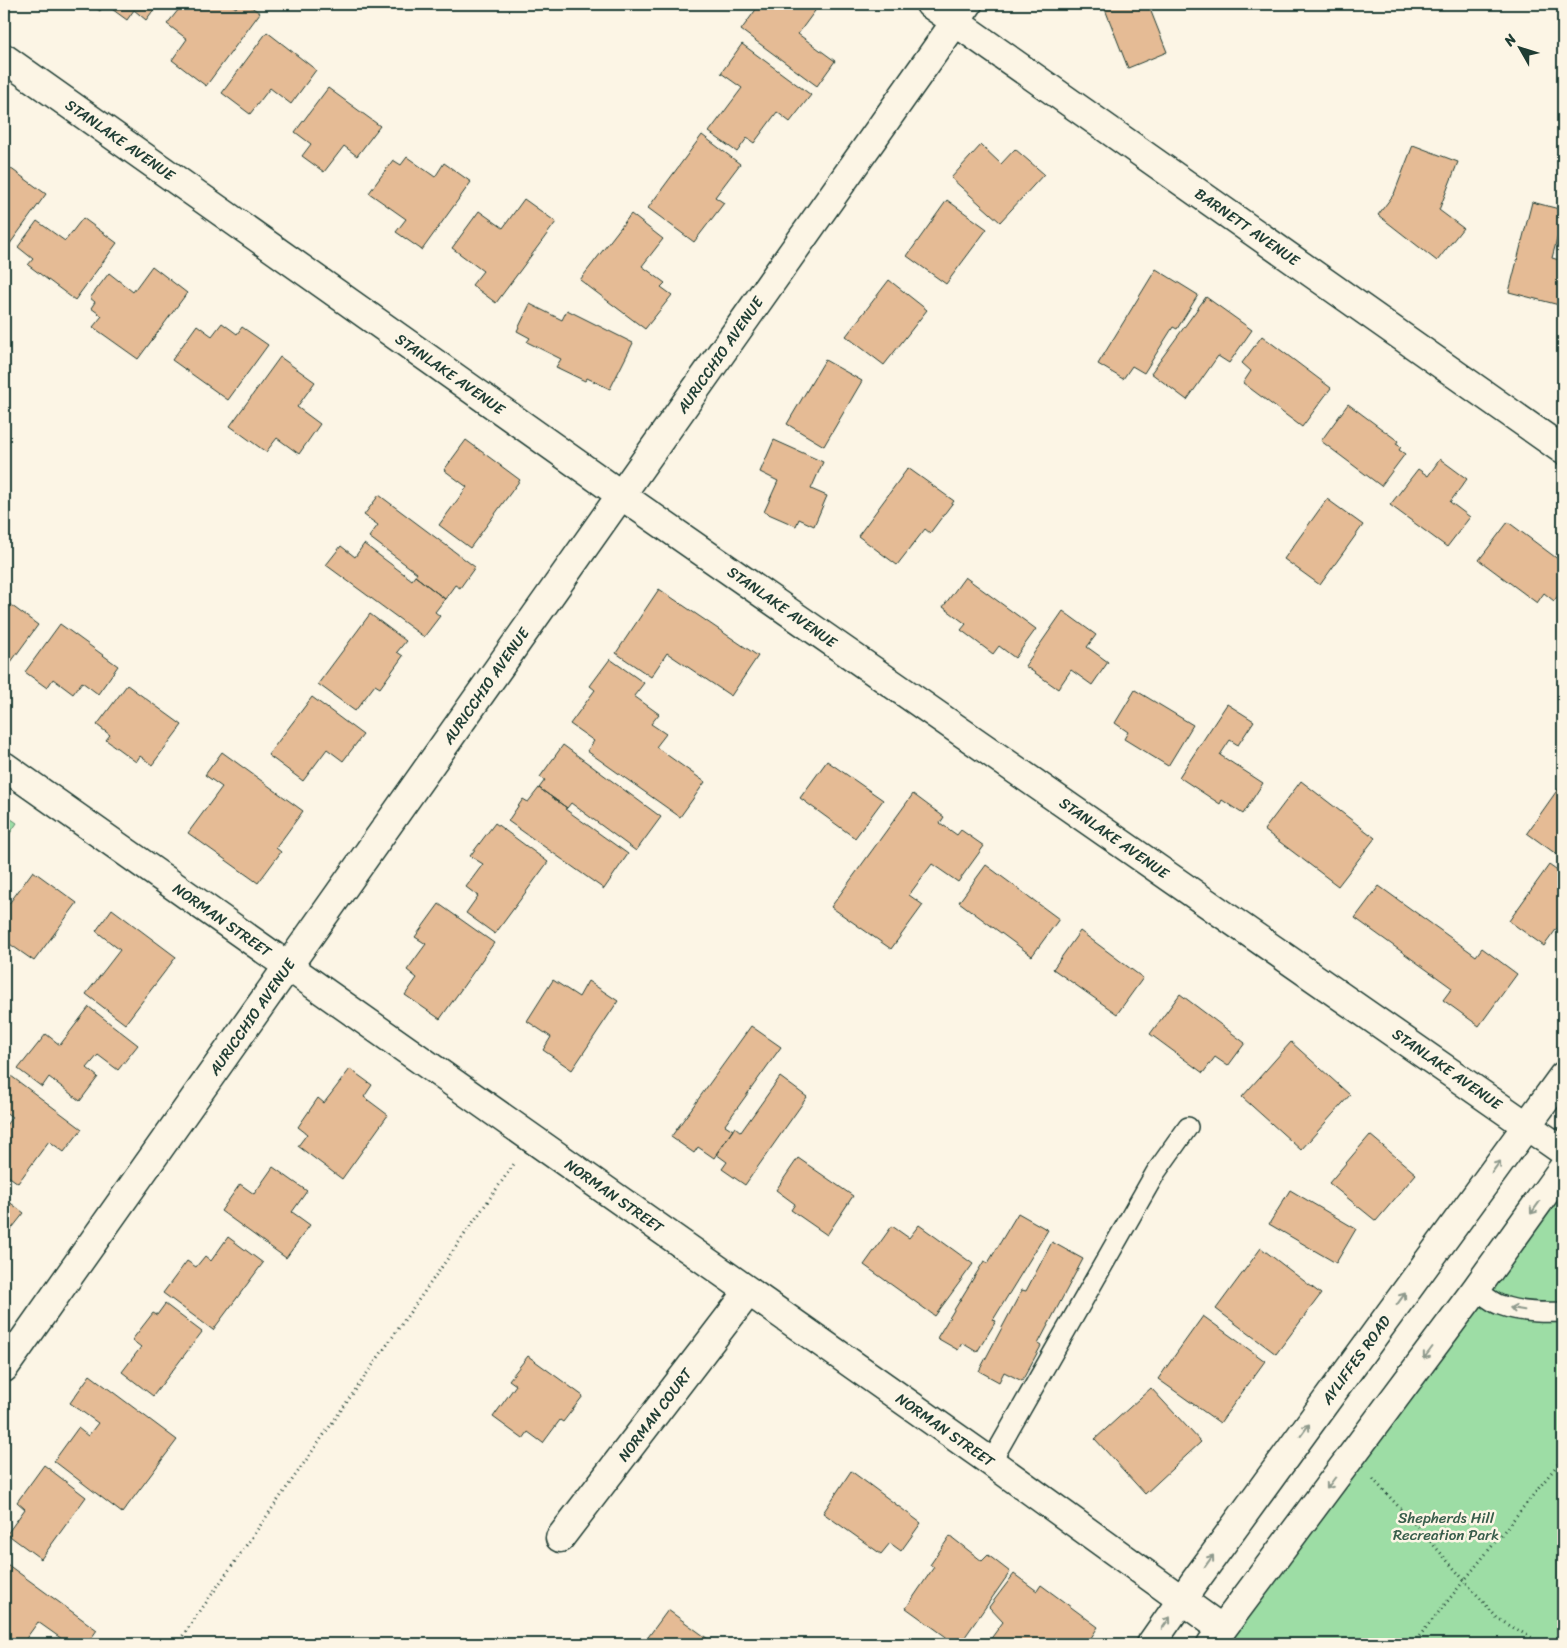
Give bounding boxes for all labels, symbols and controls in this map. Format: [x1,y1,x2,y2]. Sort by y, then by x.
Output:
north arrow [1494,22,1544,72]
text: N [1497,28,1523,53]
street label: STANLAKE AVENUE [60,92,182,189]
street label: BARNETT AVENUE [1189,181,1306,274]
street label: AURICCHIO AVENUE [669,290,771,420]
street label: STANLAKE AVENUE [390,326,512,423]
street label: STANLAKE AVENUE [722,559,844,656]
street label: AURICCHIO AVENUE [435,621,537,751]
street label: STANLAKE AVENUE [1054,790,1176,887]
street label: NORMAN STREET [167,876,278,964]
street label: AURICCHIO AVENUE [201,952,303,1082]
street label: STANLAKE AVENUE [1387,1021,1509,1118]
street label: NORMAN STREET [559,1152,670,1240]
one-way arrow [1491,1161,1502,1175]
one-way arrow [1530,1201,1540,1215]
one-way arrow [1396,1292,1406,1306]
one-way arrow [1510,1303,1526,1313]
street label: AYLIFFES ROAD [1314,1310,1397,1411]
one-way arrow [1423,1346,1433,1360]
street label: NORMAN COURT [611,1361,700,1467]
street label: NORMAN STREET [890,1386,1001,1474]
one-way arrow [1300,1423,1310,1437]
one-way arrow [1325,1476,1336,1489]
park label: Shepherds Hill Recreation Park [1393,1505,1499,1548]
one-way arrow [1204,1554,1214,1568]
one-way arrow [1161,1616,1171,1630]

